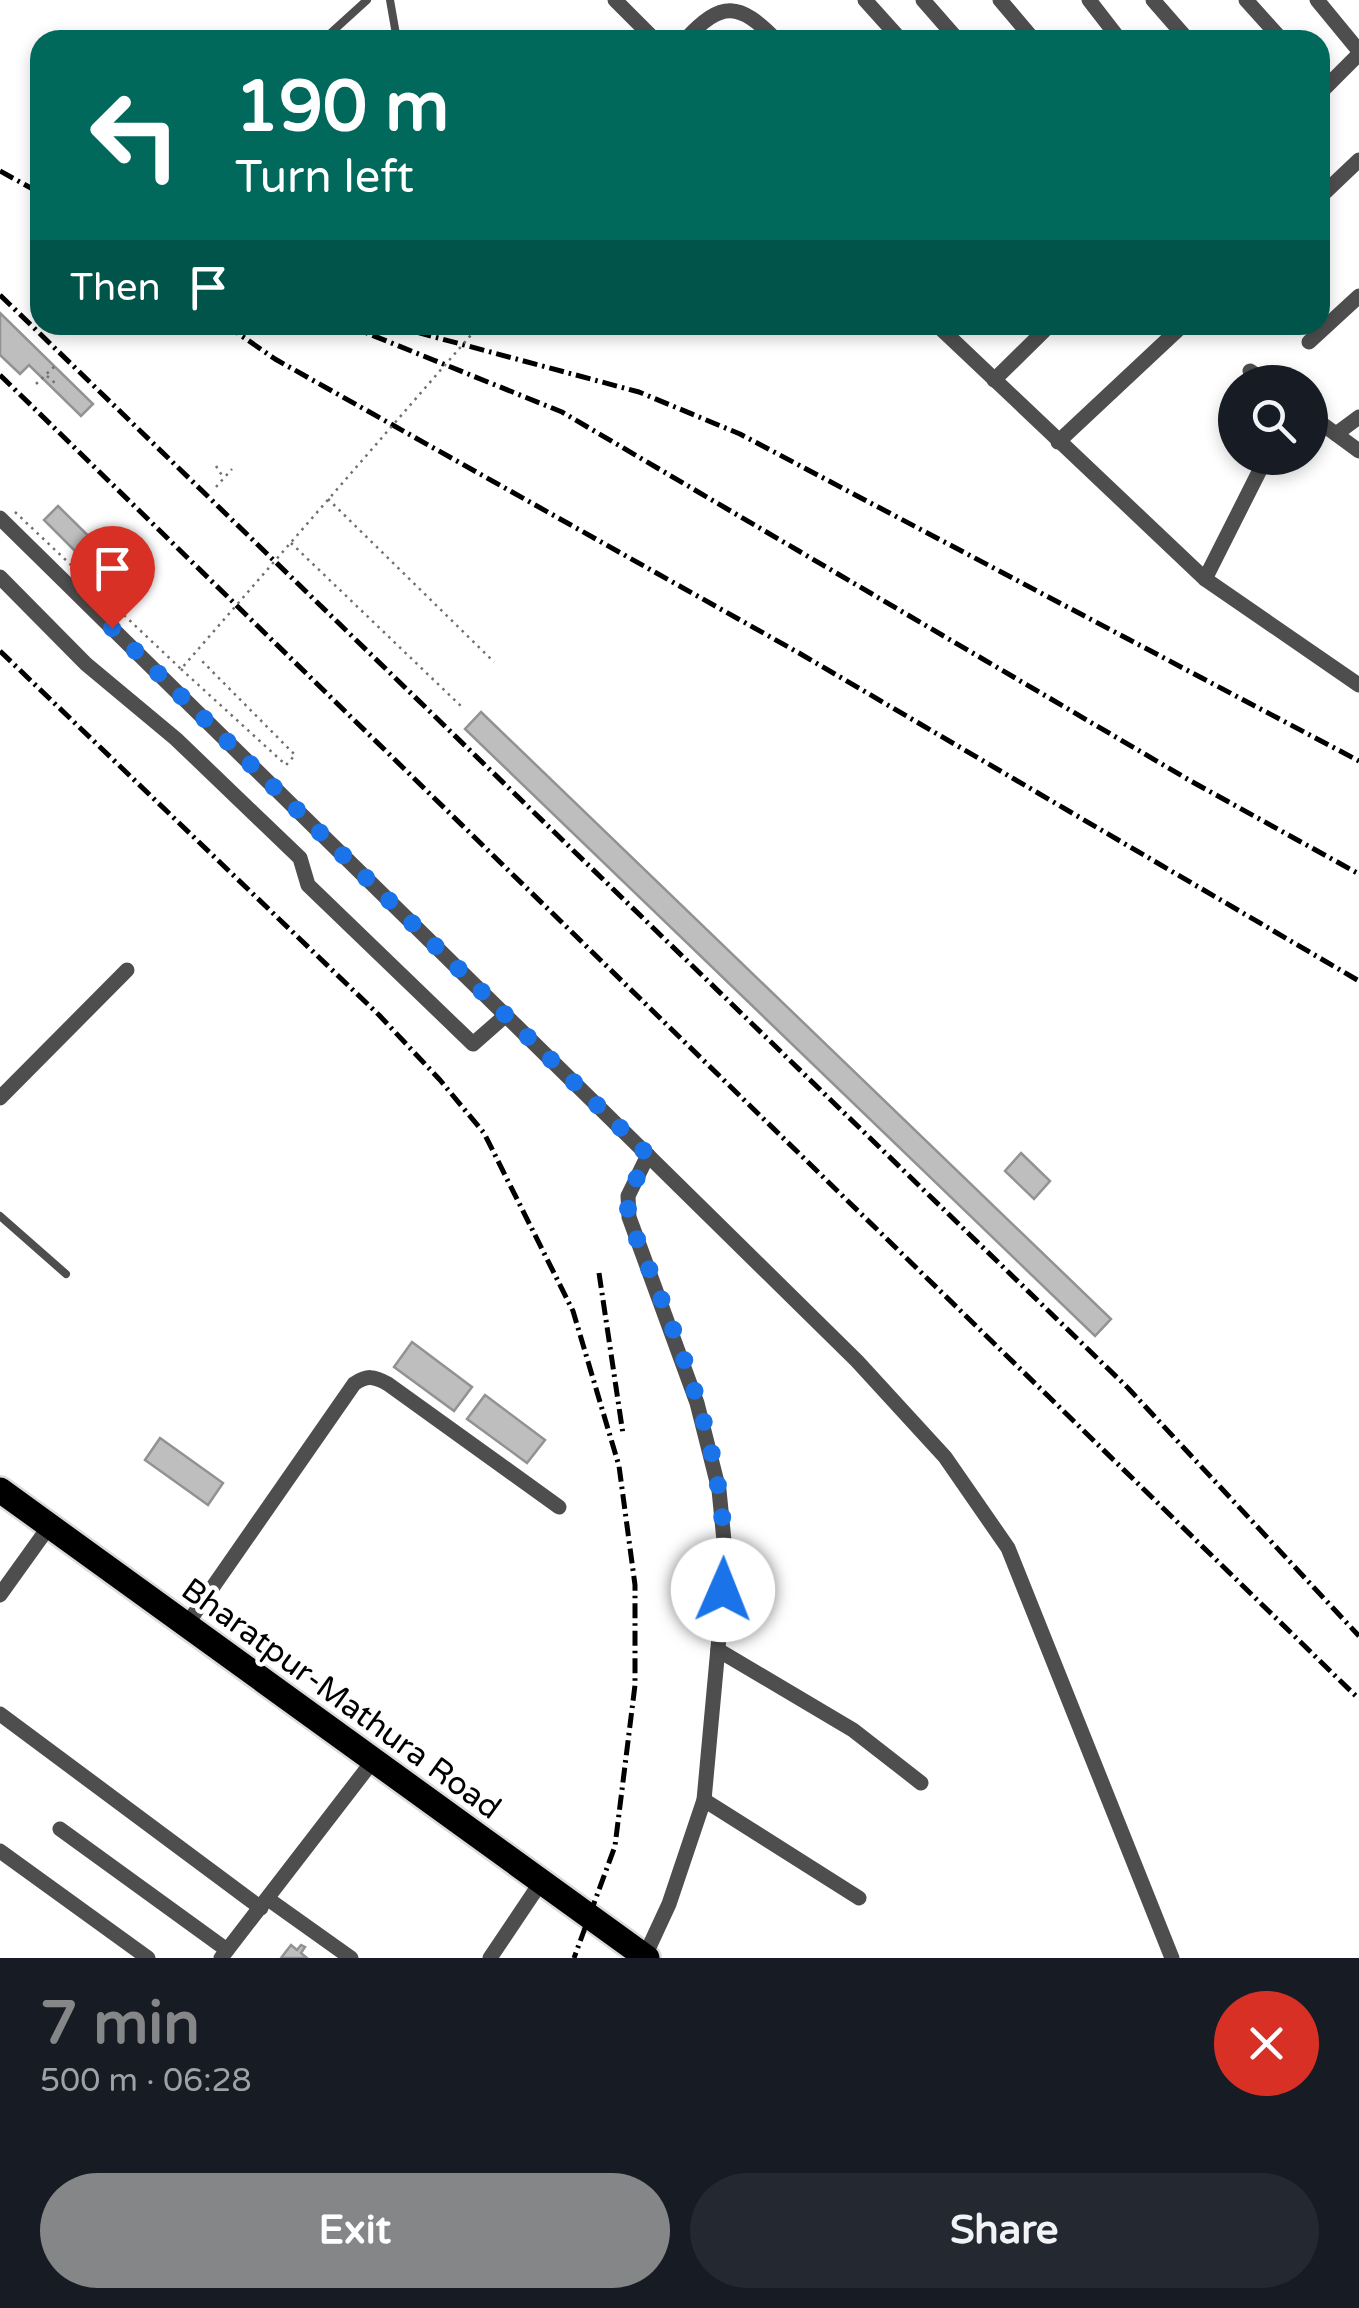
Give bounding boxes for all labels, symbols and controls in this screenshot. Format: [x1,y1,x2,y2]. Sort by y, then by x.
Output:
text: 190 m [235,66,449,150]
icon: left [70,70,200,200]
text: Turn left [235,151,414,205]
icon: arrive [181,260,236,315]
text: Then [70,265,161,311]
map controls [1218,365,1328,475]
button: search [1218,365,1328,475]
pin [70,526,155,629]
icon: arrive [85,541,140,596]
position arrow [671,1538,775,1642]
street label: Bharatpur-Mathura Road [174,1570,508,1828]
text: 7 min [40,1988,200,2060]
button: close [1214,1991,1319,2096]
text: 500 m · 06:28 [40,2062,252,2100]
button: Exit [40,2173,670,2288]
button: Share [690,2173,1319,2288]

